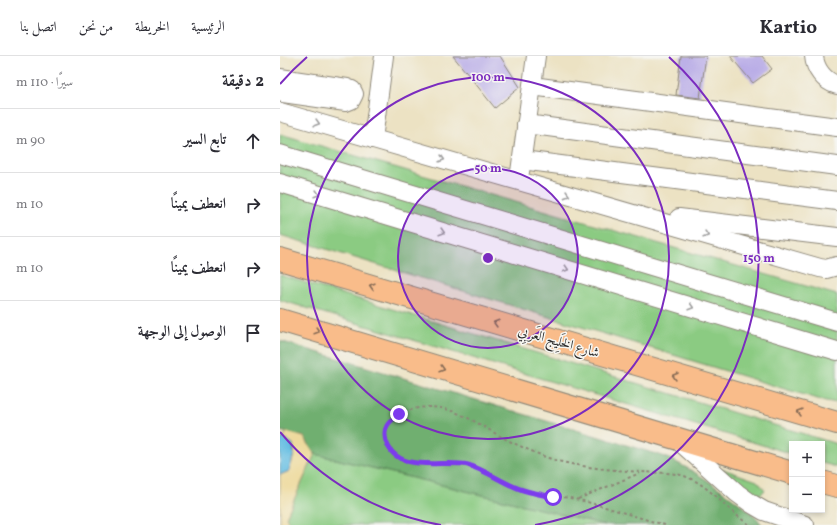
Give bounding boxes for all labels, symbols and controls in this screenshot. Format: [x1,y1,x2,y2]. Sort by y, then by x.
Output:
text: Kartio [759,15,817,41]
text: اتصل بنا [20,18,57,37]
text: من نحن [79,18,113,37]
text: الخريطة [135,18,169,37]
text: الرئيسية [191,18,225,37]
text: 2 دقيقة [222,70,264,93]
text: 100 m [471,70,505,86]
text: سيرًا · 110 m [16,74,73,92]
one-way arrow [314,118,321,127]
text: تابع السير [184,130,226,151]
icon: ahead [242,130,264,152]
text: 90 m [16,132,45,150]
one-way arrow [439,154,446,163]
text: 50 m [474,161,502,177]
one-way arrow [314,189,321,198]
one-way arrow [564,190,571,199]
text: انعطف يمينًا [171,194,226,215]
icon: right [242,194,264,216]
text: 10 m [16,196,43,214]
one-way arrow [438,227,445,236]
one-way arrow [702,230,709,239]
centre of rings [481,251,495,265]
text: 150 m [743,251,775,267]
text: انعطف يمينًا [171,258,226,279]
icon: right [242,258,264,280]
text: 10 m [16,260,43,278]
one-way arrow [563,264,570,273]
one-way arrow [368,282,375,291]
one-way arrow [687,302,694,311]
one-way arrow [493,319,500,328]
street label: شارع الخَلِيج العَربِي [515,320,602,365]
text: الوصول إلى الوجهة [138,322,226,343]
icon: arrive [242,322,264,344]
one-way arrow [314,326,321,335]
one-way arrow [438,364,445,373]
one-way arrow [672,372,679,381]
route end [390,405,408,423]
one-way arrow [796,408,803,417]
map controls [789,441,825,513]
button: + [789,441,825,477]
button: − [789,477,825,513]
route start [544,488,562,506]

